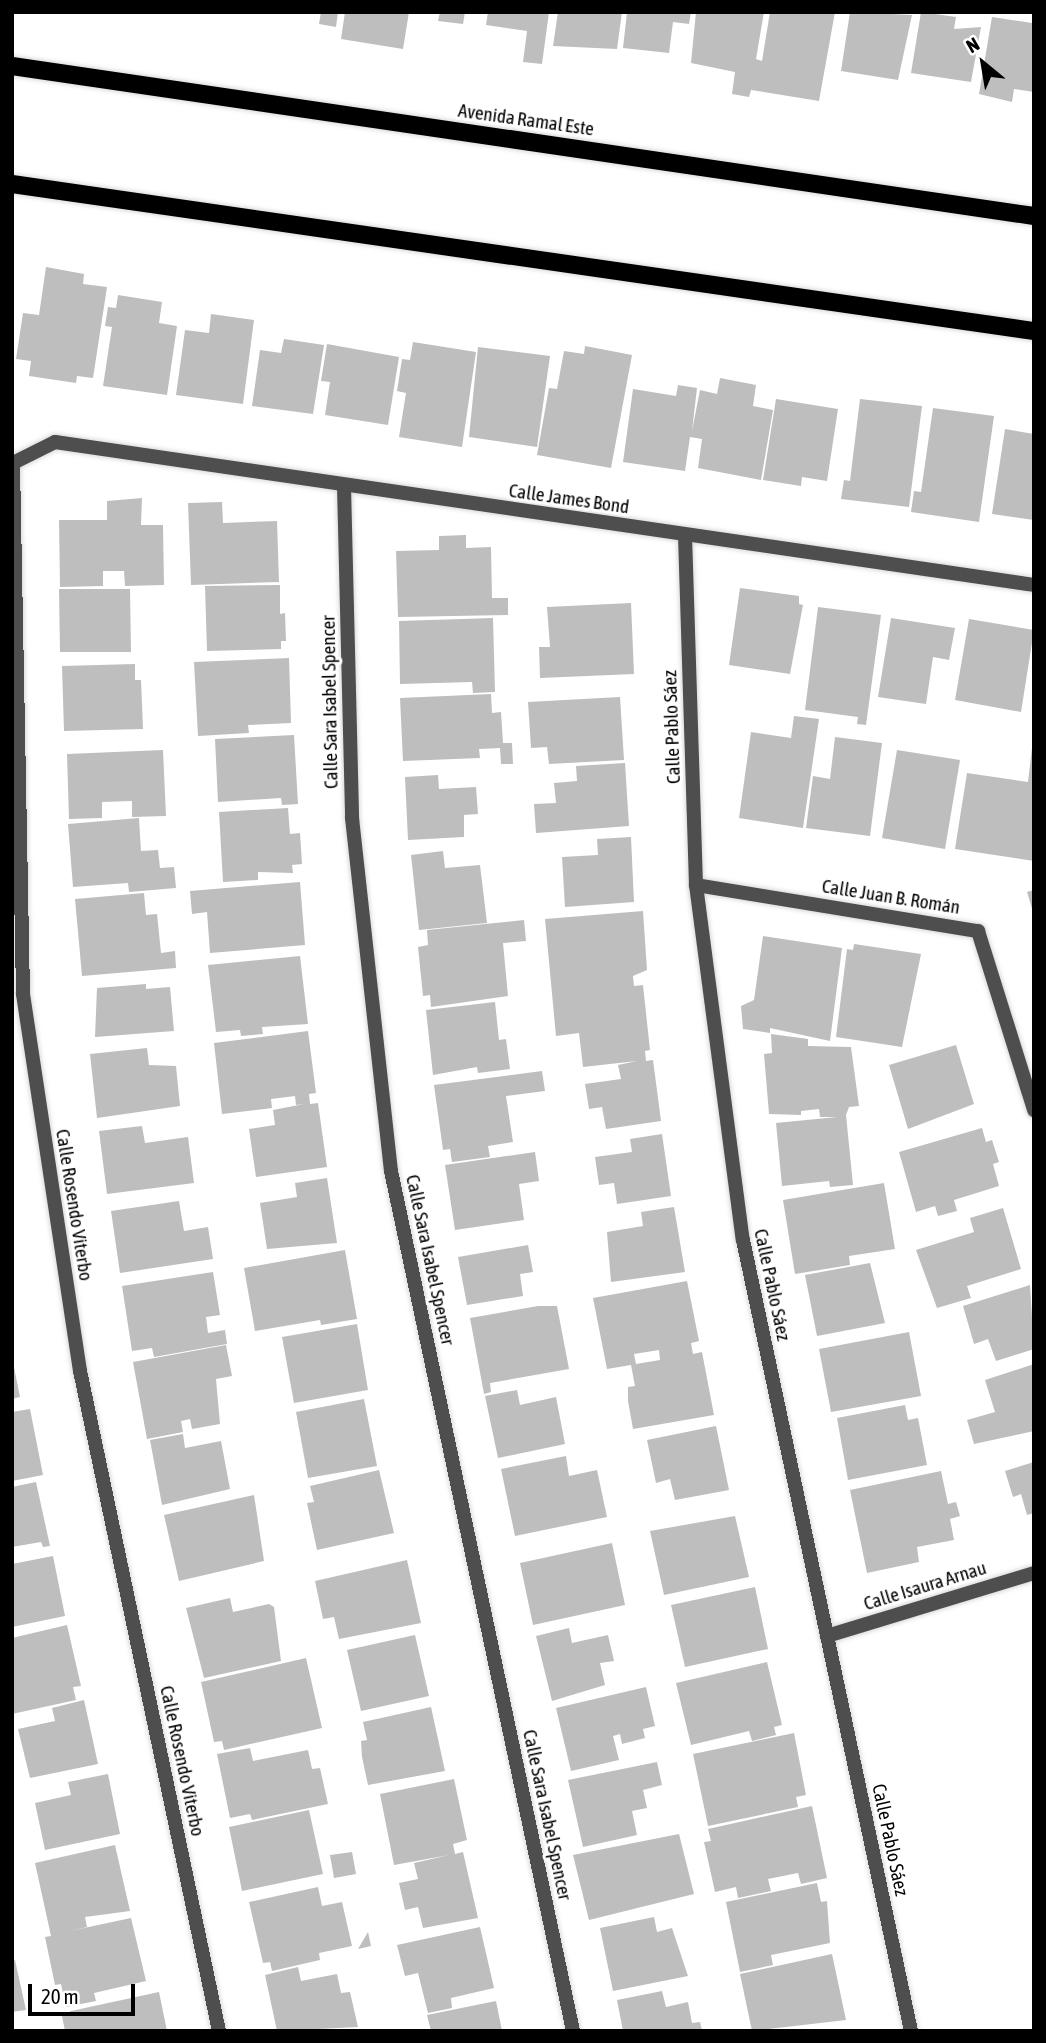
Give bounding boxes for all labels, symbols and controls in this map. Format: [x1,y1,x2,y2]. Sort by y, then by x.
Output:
north arrow [948,28,1018,98]
text: N [962,32,983,57]
street label: Avenida Ramal Este [457,99,595,141]
street label: Calle James Bond [507,479,631,519]
street label: Calle Sara Isabel Spencer [317,615,343,789]
street label: Calle Pablo Sáez [659,670,685,784]
street label: Calle Juan B. Román [820,875,962,919]
street label: Calle Rosendo Viterbo [51,1128,97,1282]
street label: Calle Sara Isabel Spencer [401,1173,459,1347]
street label: Calle Pablo Sáez [749,1227,795,1343]
street label: Calle Isaura Arnau [861,1557,989,1615]
street label: Calle Rosendo Viterbo [155,1684,209,1838]
street label: Calle Sara Isabel Spencer [518,1728,576,1902]
street label: Calle Pablo Sáez [867,1782,913,1898]
scale bar [32,1969,138,2013]
text: 20 m [41,1984,79,2008]

